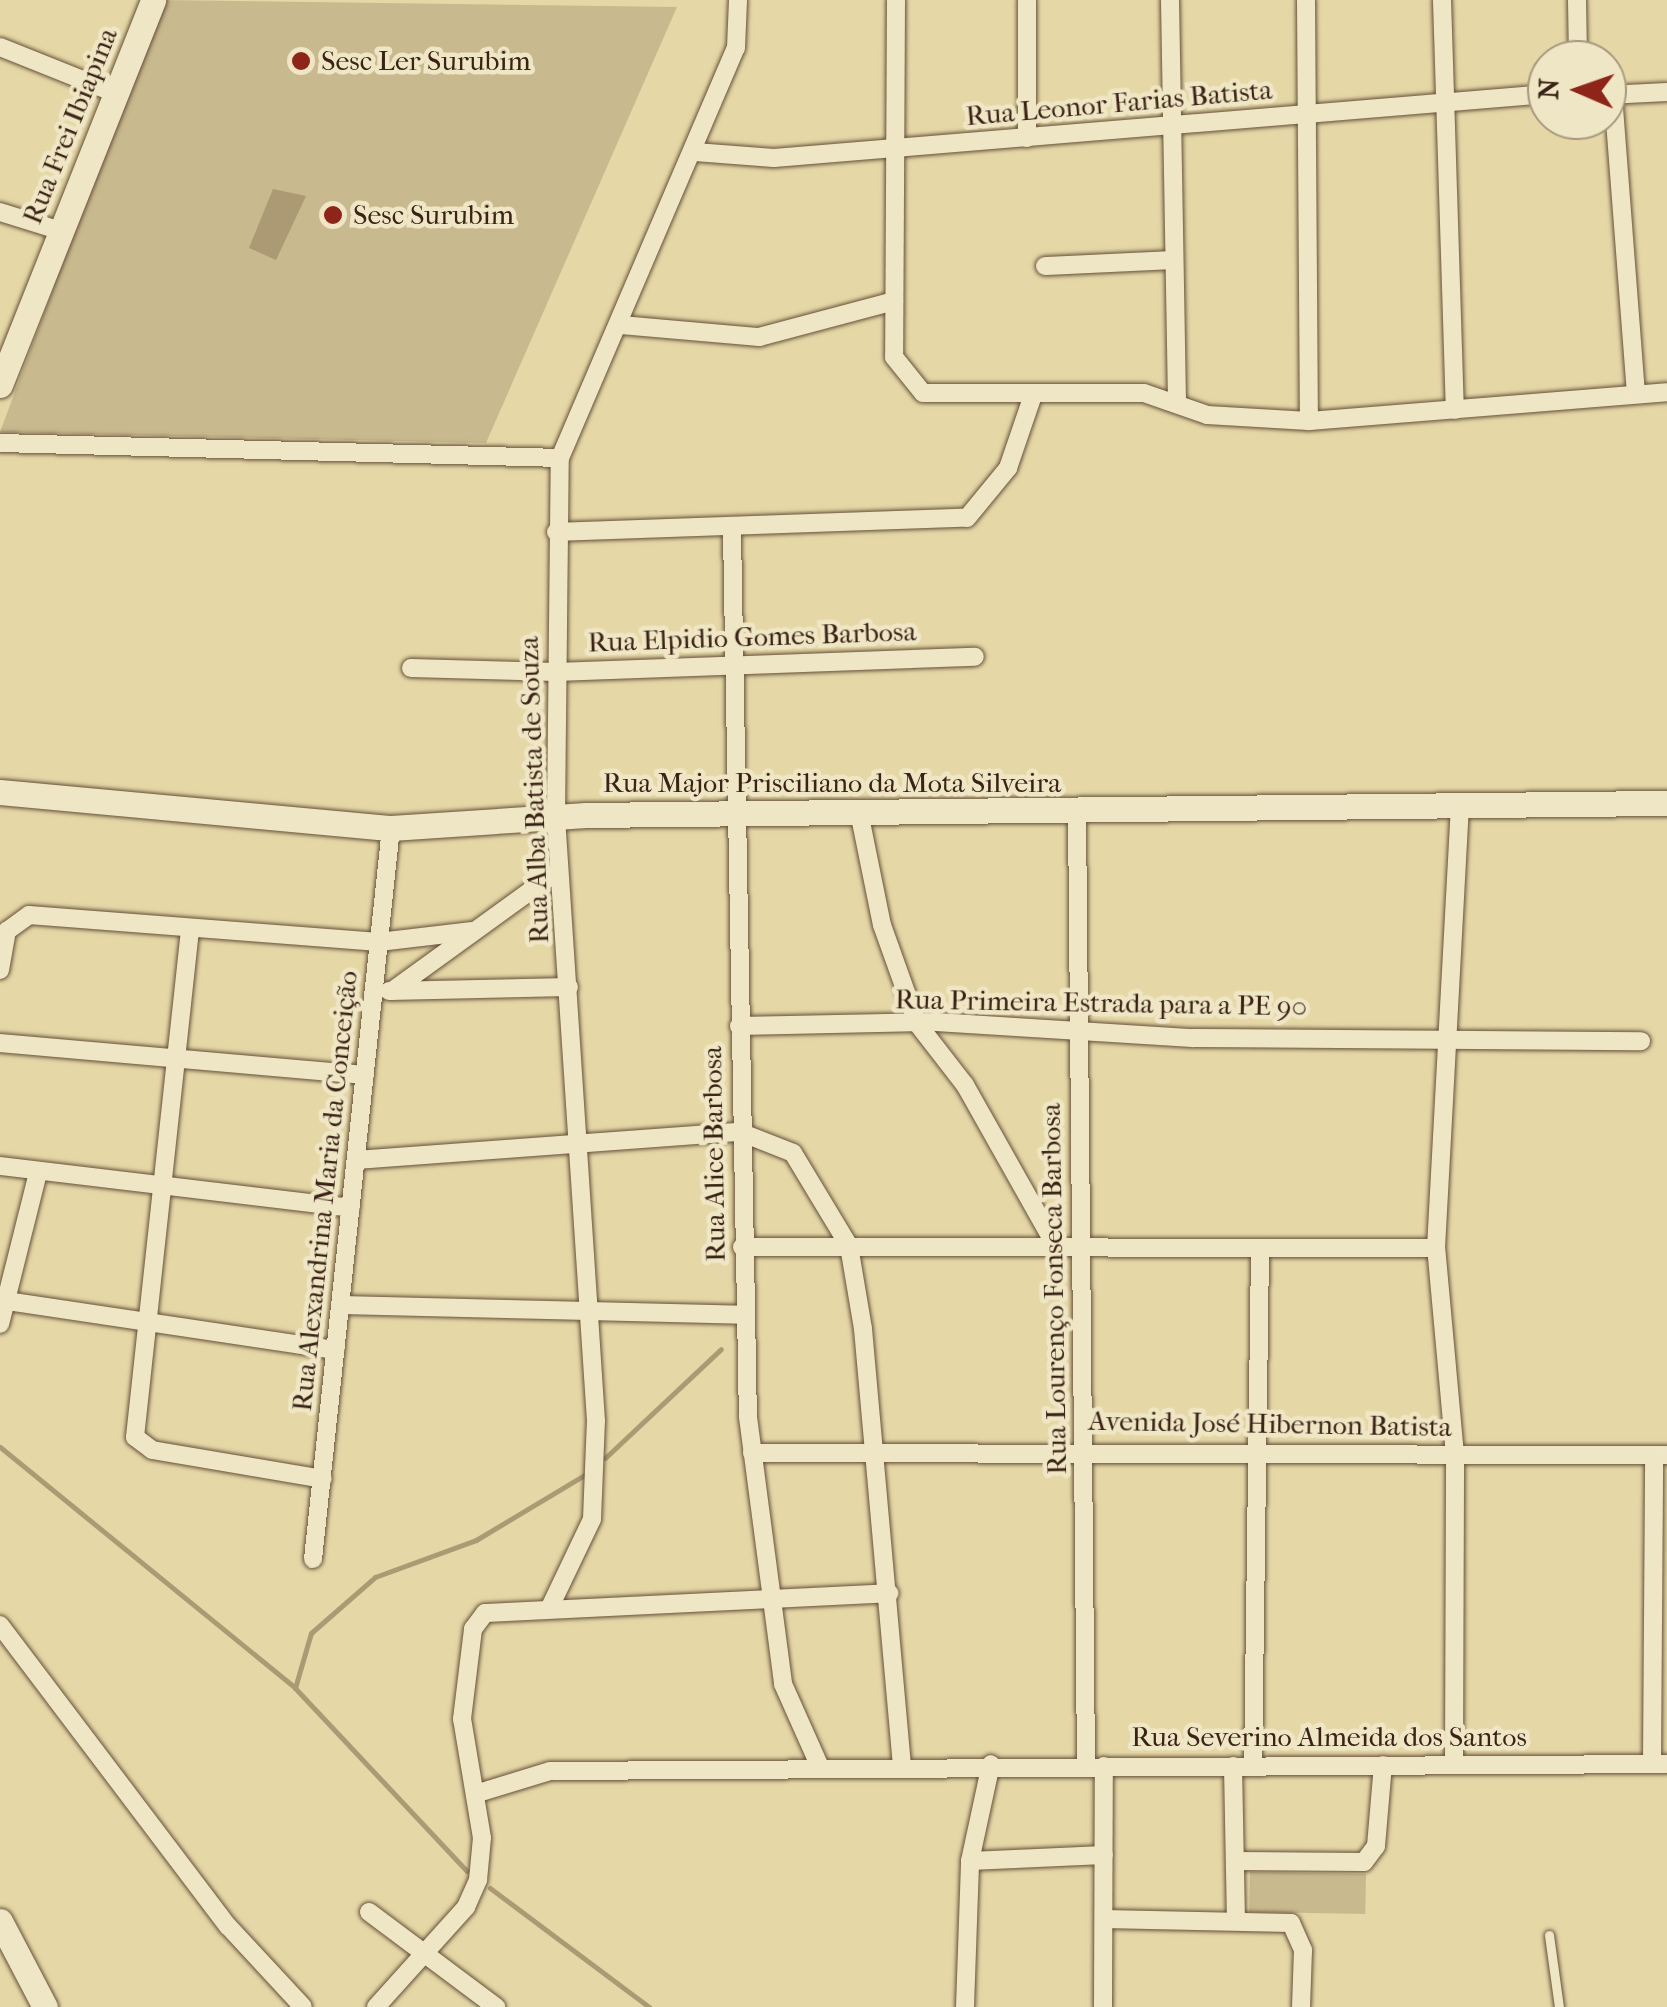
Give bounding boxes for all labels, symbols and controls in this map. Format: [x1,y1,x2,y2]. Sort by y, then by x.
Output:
street label: Rua Frei Ibiapina [15,23,125,229]
north arrow [1527,40,1627,140]
place label: Sesc Ler Surubim [321,44,531,78]
marker: Sesc Ler Surubim [290,50,312,72]
street label: Rua Leonor Farias Batista [964,73,1274,133]
text: N [1532,78,1565,100]
place label: Sesc Surubim [353,198,514,232]
marker: Sesc Surubim [322,204,344,226]
street label: Rua Elpidio Gomes Barbosa [587,614,917,660]
street label: Rua Alba Batista de Souza [512,636,556,944]
street label: Rua Major Prisciliano da Mota Silveira [603,766,1061,800]
street label: Rua Alexandrina Maria da Conceição [285,969,365,1413]
street label: Rua Primeira Estrada para a PE 90 [895,983,1307,1023]
street label: Rua Alice Barbosa [695,1046,733,1262]
street label: Rua Lourenço Fonseca Barbosa [1034,1103,1074,1475]
street label: Avenida José Hibernon Batista [1088,1404,1452,1444]
street label: Rua Severino Almeida dos Santos [1131,1720,1527,1754]

